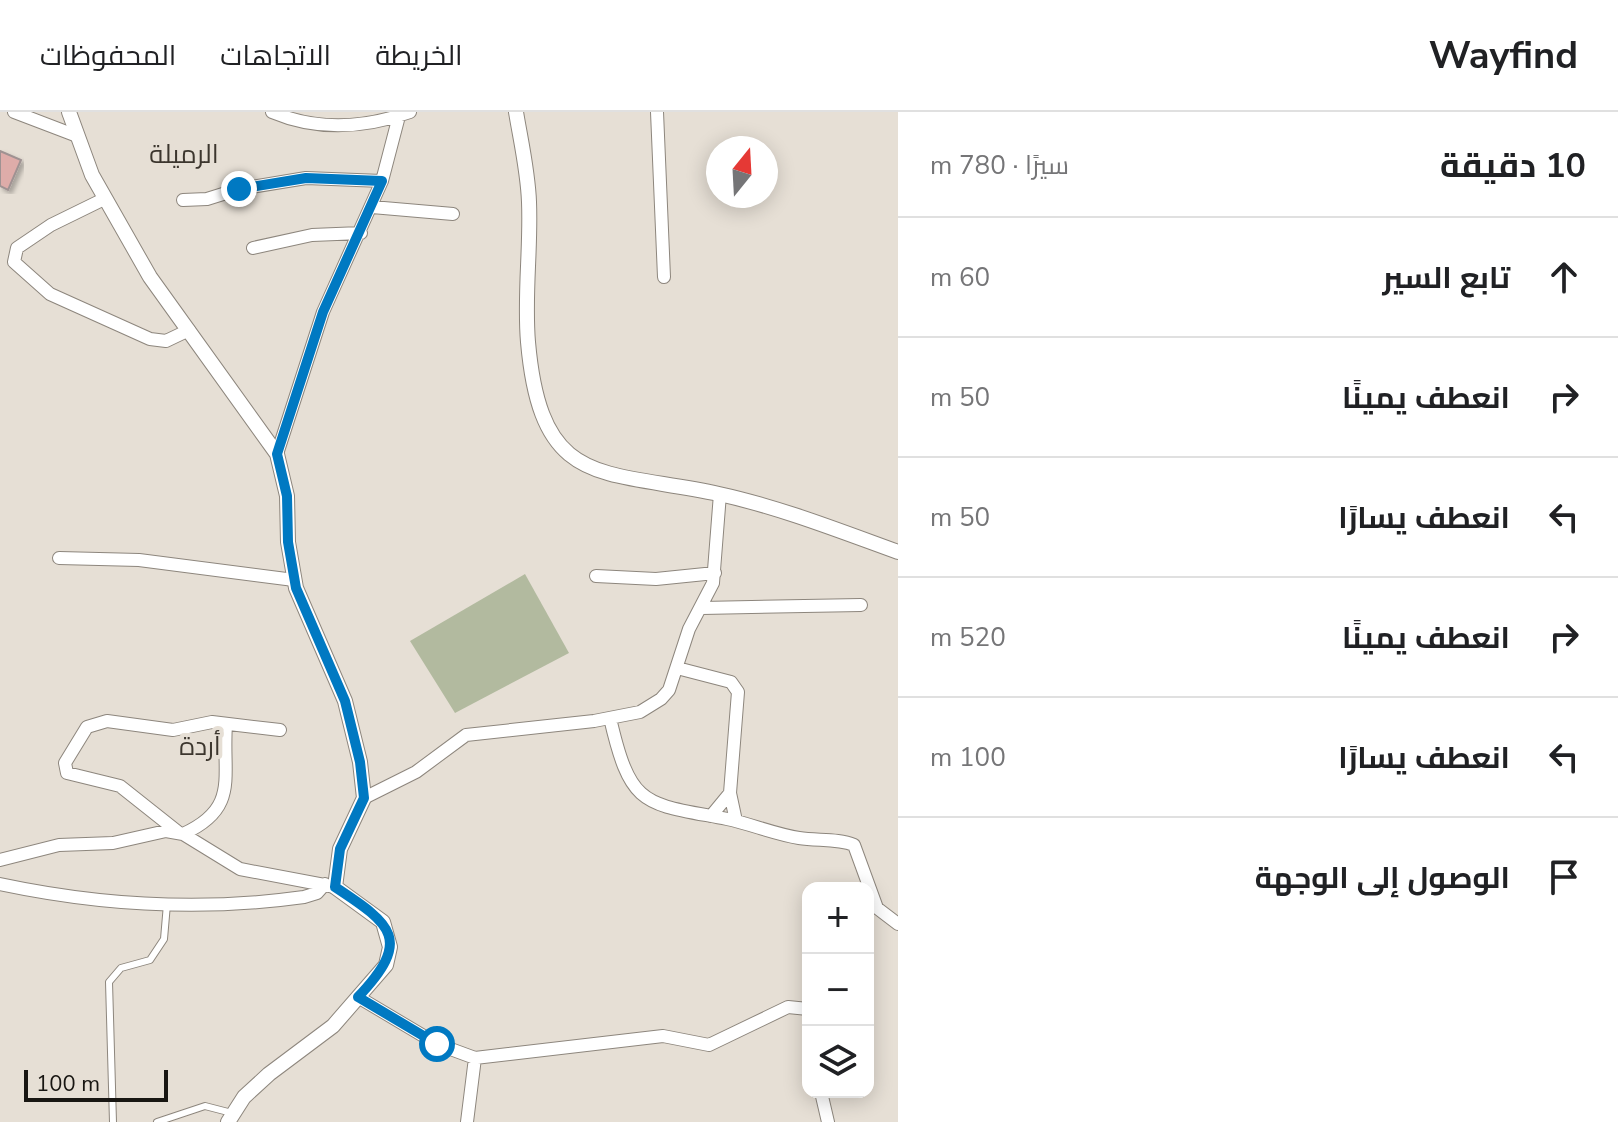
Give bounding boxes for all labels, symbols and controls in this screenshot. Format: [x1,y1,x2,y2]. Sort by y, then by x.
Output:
text: Wayfind [1429,30,1578,81]
text: المحفوظات [40,37,176,75]
text: الاتجاهات [220,37,331,75]
text: الخريطة [375,37,463,75]
north arrow [706,136,778,208]
district label: الرميلة [149,137,219,172]
text: 10 دقيقة [1440,143,1586,189]
text: سيرًا · 780 m [930,148,1069,183]
route end [221,171,257,207]
icon: ahead [1542,255,1586,299]
text: تابع السير [1383,258,1510,299]
text: 60 m [930,260,990,295]
icon: right [1542,375,1586,419]
text: انعطف يمينًا [1342,378,1510,419]
text: 50 m [930,380,990,415]
icon: left [1542,495,1586,539]
text: انعطف يسارًا [1338,498,1510,539]
text: 50 m [930,500,990,535]
icon: right [1542,615,1586,659]
text: انعطف يمينًا [1342,618,1510,659]
text: 520 m [930,620,1006,655]
district label: أردة [179,729,221,764]
icon: left [1542,735,1586,779]
text: انعطف يسارًا [1338,738,1510,779]
text: 100 m [930,740,1006,775]
icon: arrive [1542,855,1586,899]
text: الوصول إلى الوجهة [1255,858,1510,899]
map controls [802,882,874,1098]
button: + [802,882,874,954]
button: − [802,954,874,1026]
route start [419,1026,455,1062]
button: layers [802,1026,874,1098]
scale bar [24,1066,168,1102]
text: 100 m [36,1069,100,1099]

